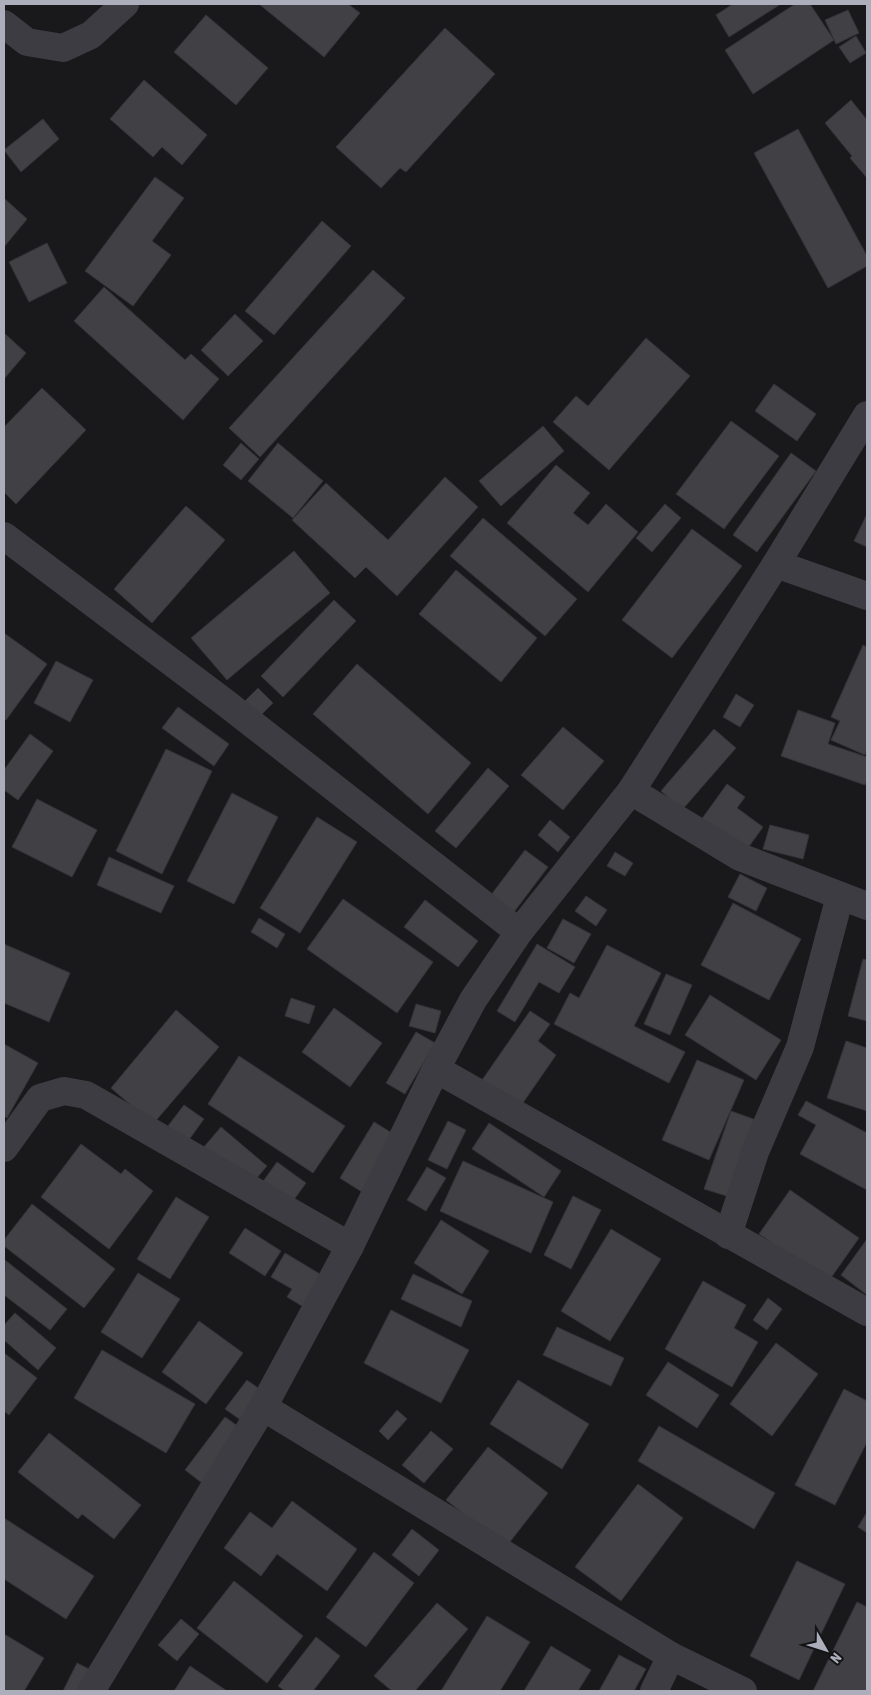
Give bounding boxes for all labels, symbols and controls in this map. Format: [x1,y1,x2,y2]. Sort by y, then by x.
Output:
north arrow [801,1625,851,1675]
text: N [827,1650,845,1666]

